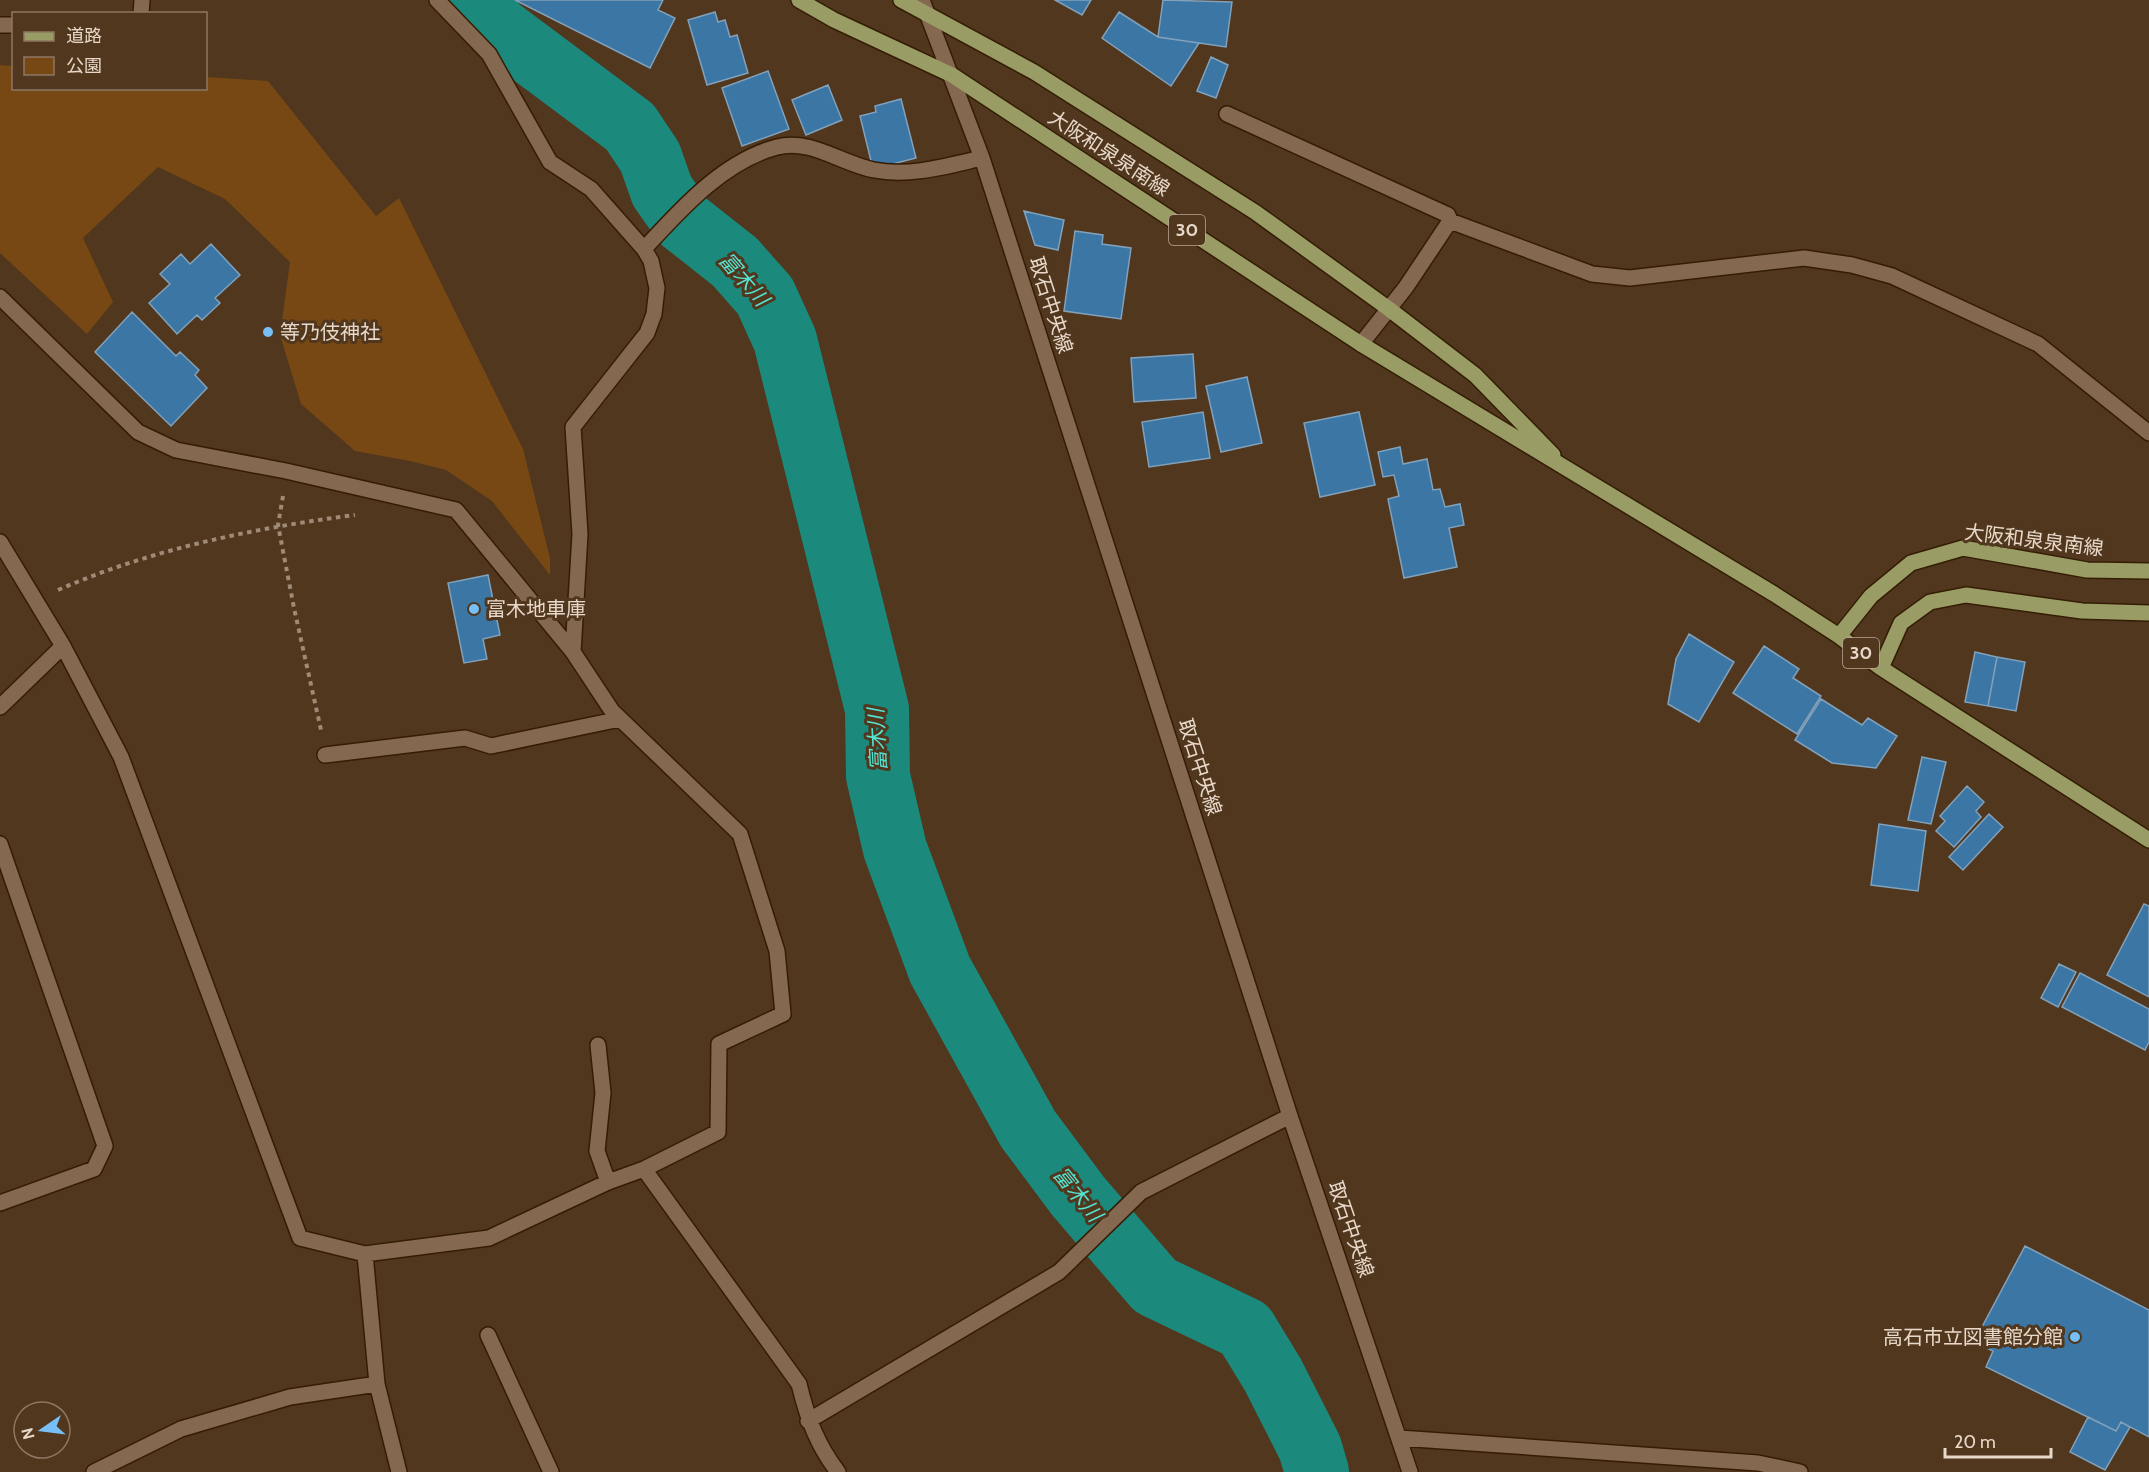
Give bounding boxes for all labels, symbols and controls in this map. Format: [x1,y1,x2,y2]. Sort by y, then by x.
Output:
legend [12,12,207,90]
text: 道路 [66,25,102,47]
text: 公園 [66,55,102,77]
street label: 大阪和泉泉南線 [1044,105,1174,201]
road number: 30 [1169,215,1205,245]
water label: 富木川 [714,247,775,312]
street label: 取石中央線 [1024,254,1078,356]
place label: 等乃伎神社 [280,320,380,344]
marker: 等乃伎神社 [261,325,275,339]
street label: 大阪和泉泉南線 [1963,520,2105,560]
place label: 富木地車庫 [486,597,586,621]
marker: 富木地車庫 [467,602,481,616]
road number: 30 [1843,638,1879,668]
water label: 富木川 [863,706,891,772]
street label: 取石中央線 [1173,716,1227,818]
water label: 富木川 [1048,1162,1109,1228]
street label: 取石中央線 [1323,1178,1379,1280]
place label: 高石市立図書館分館 [1883,1325,2063,1349]
marker: 高石市立図書館分館 [2068,1330,2082,1344]
north arrow [12,1400,72,1460]
scale bar [1945,1421,2052,1459]
text: N [17,1426,39,1441]
text: 20 m [1954,1431,1996,1453]

